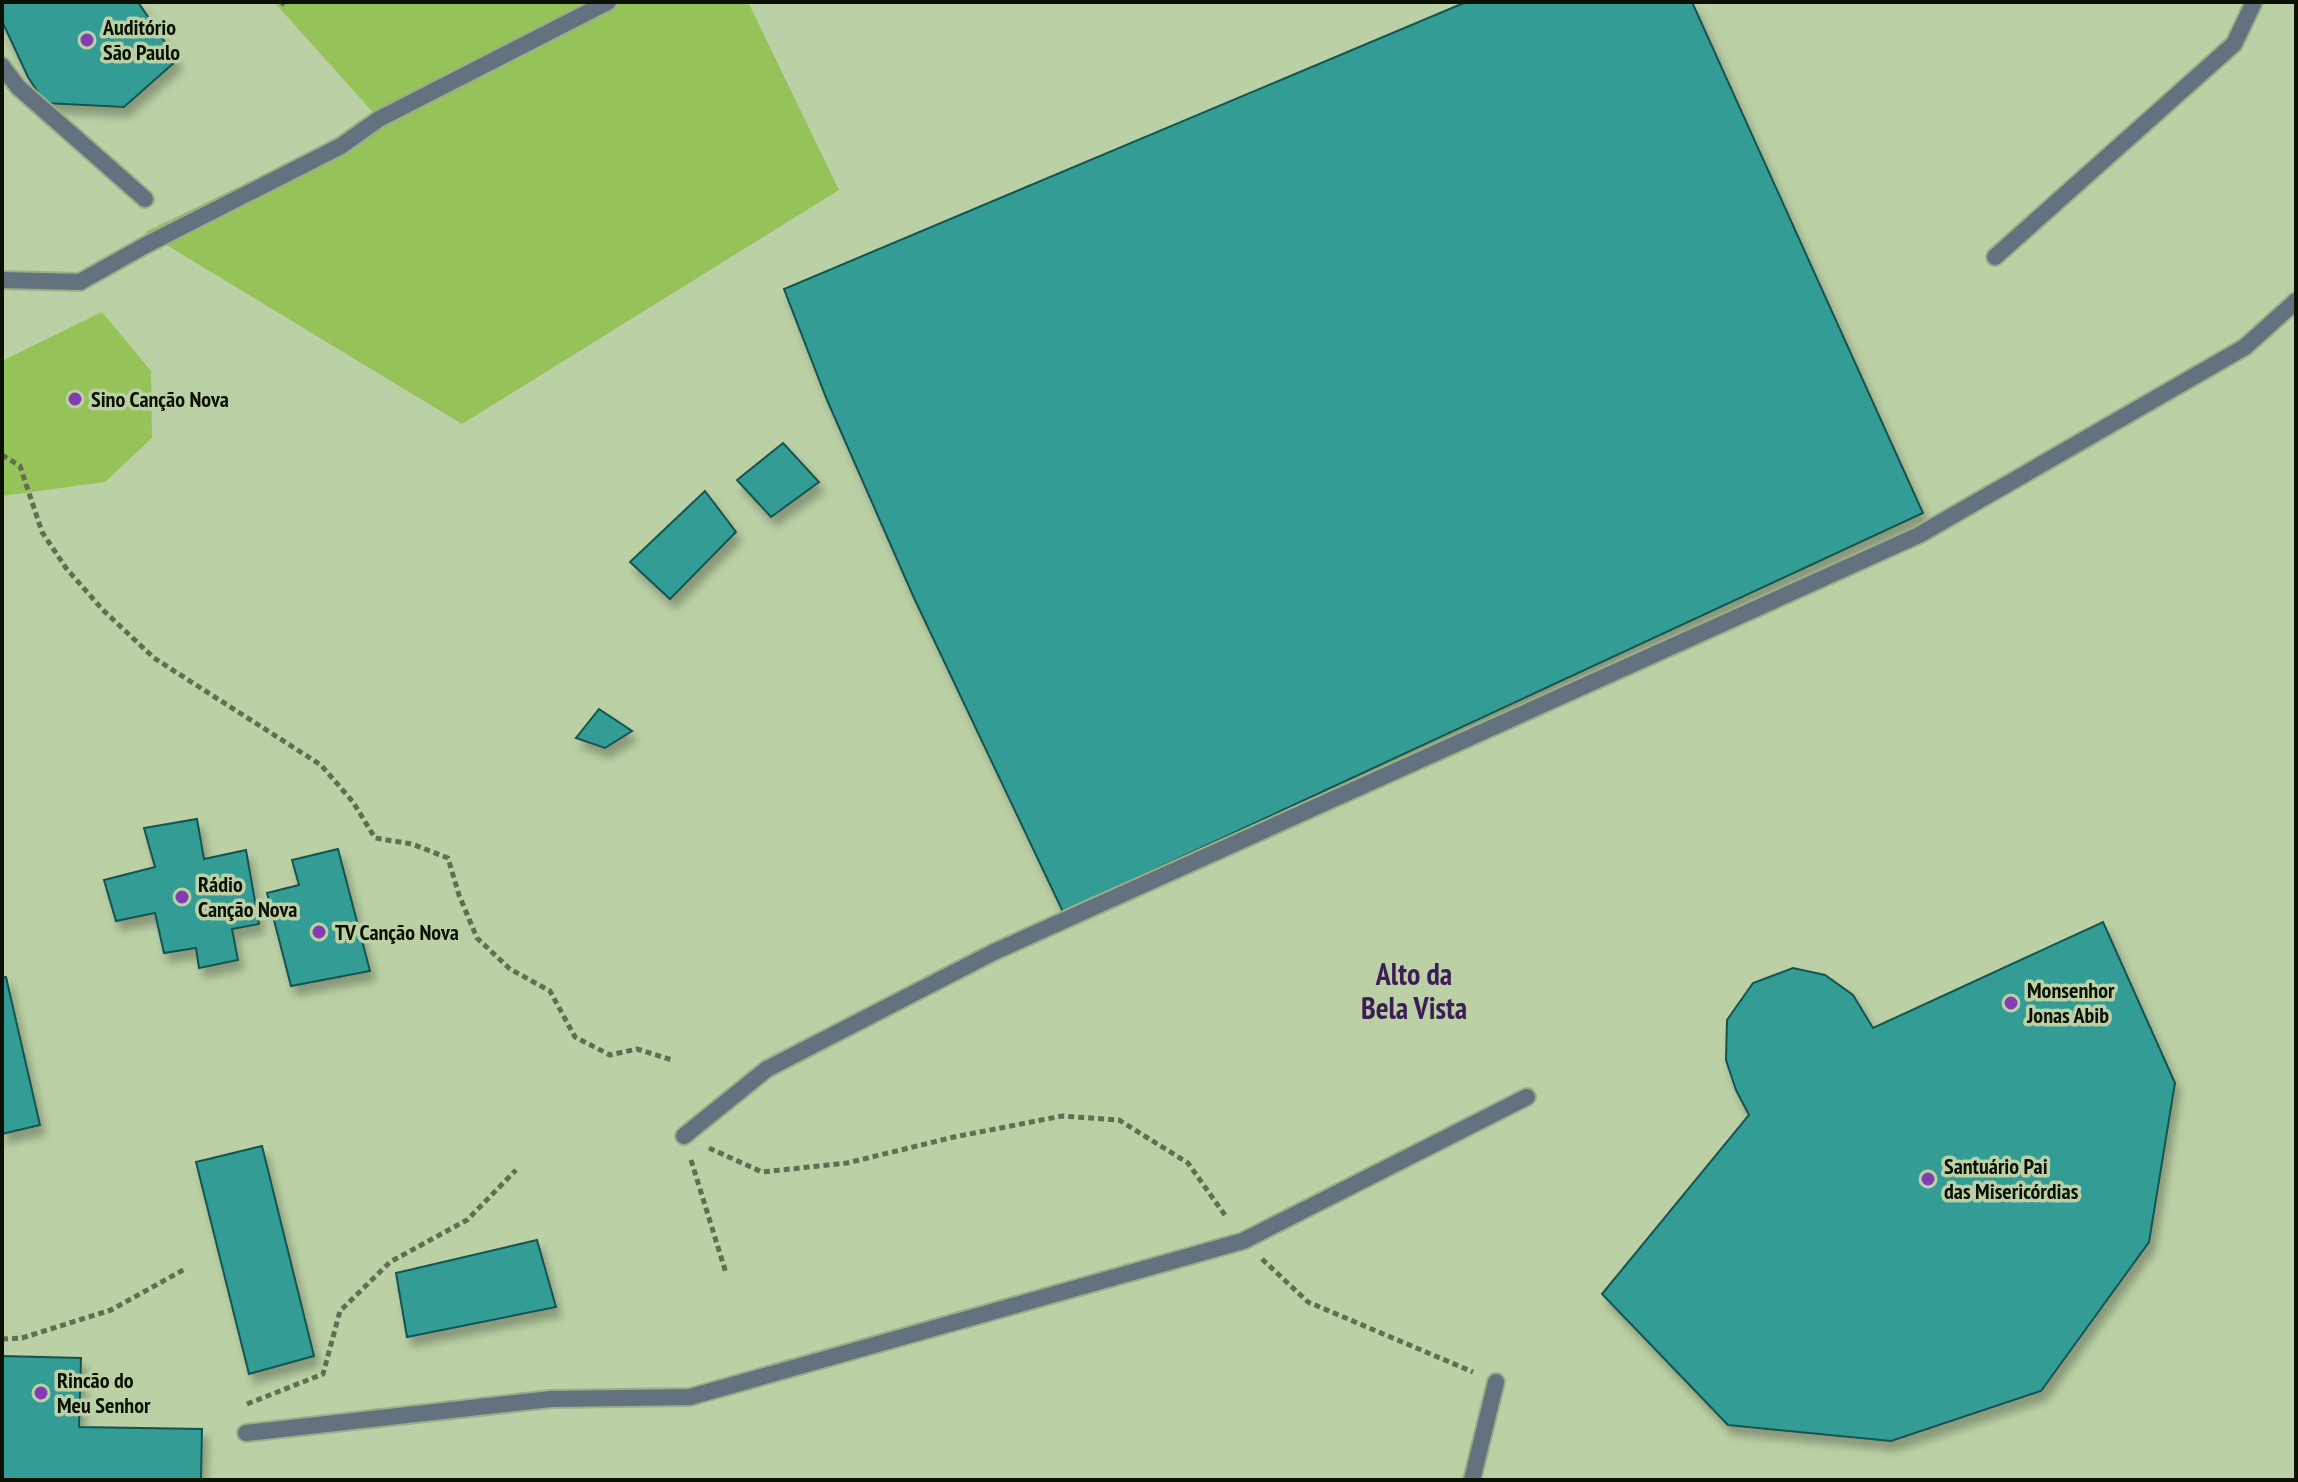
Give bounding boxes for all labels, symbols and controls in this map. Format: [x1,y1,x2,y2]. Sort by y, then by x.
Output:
place label: Auditório São Paulo [102,13,180,66]
marker: Auditório São Paulo [78,31,96,49]
place label: Sino Canção Nova [91,385,229,413]
marker: Sino Canção Nova [66,390,84,408]
place label: Rádio Canção Nova [198,870,297,923]
marker: Rádio Canção Nova [173,888,191,906]
place label: TV Canção Nova [335,918,459,946]
marker: TV Canção Nova [310,923,328,941]
district label: Alto da Bela Vista [1361,954,1467,1027]
place label: Monsenhor Jonas Abib [2026,976,2115,1029]
marker: Monsenhor Jonas Abib [2002,994,2020,1012]
place label: Santuário Pai das Misericórdias [1944,1152,2079,1205]
marker: Santuário Pai das Misericórdias [1919,1170,1937,1188]
place label: Rincão do Meu Senhor [57,1366,151,1419]
marker: Rincão do Meu Senhor [32,1384,50,1402]

